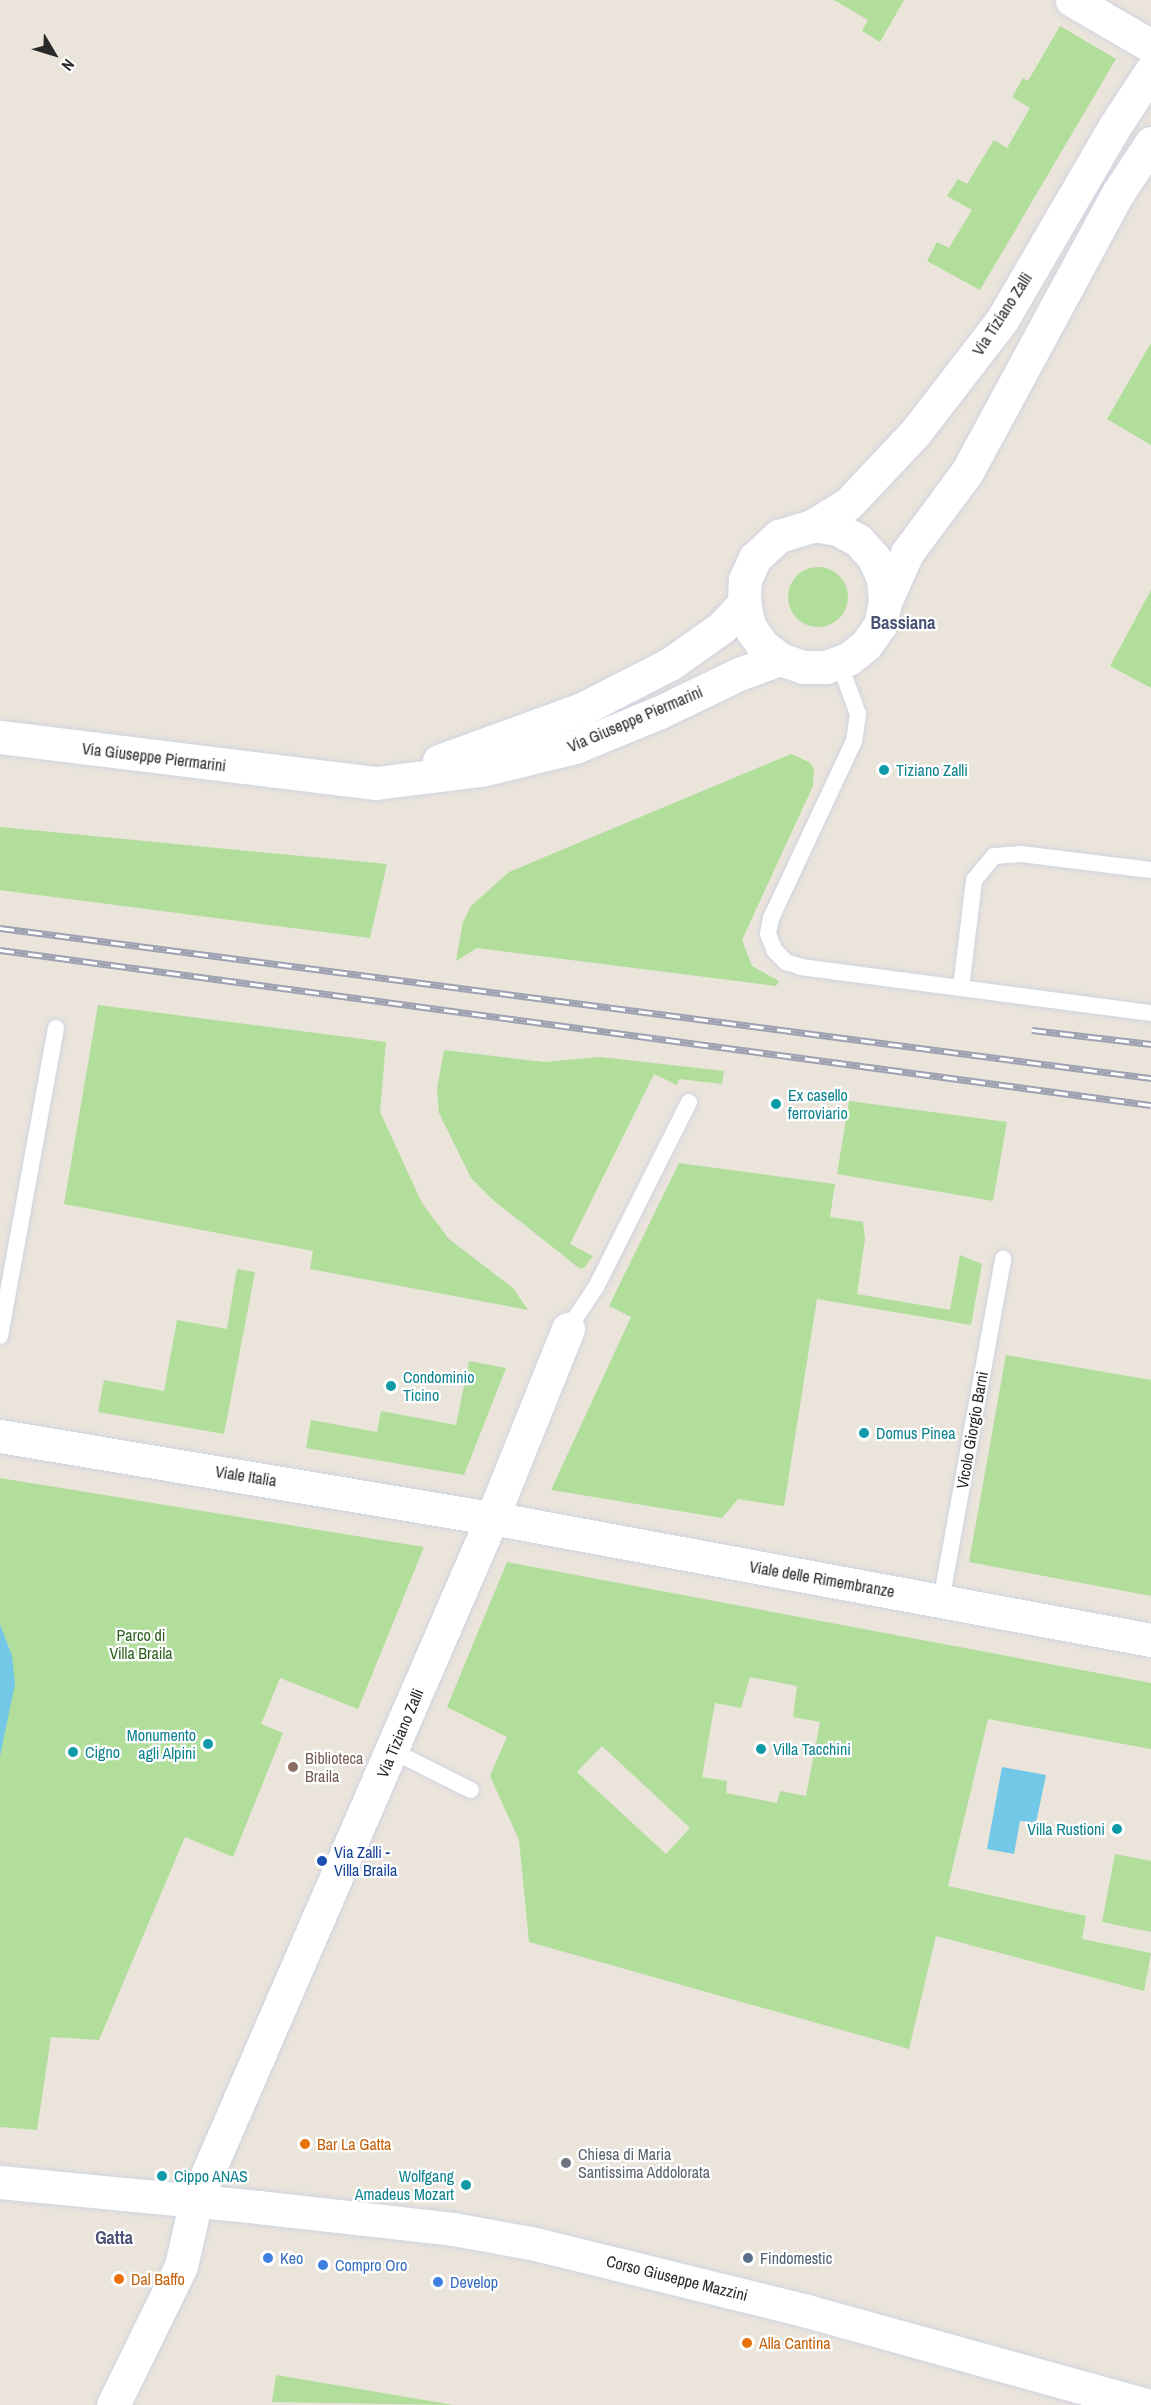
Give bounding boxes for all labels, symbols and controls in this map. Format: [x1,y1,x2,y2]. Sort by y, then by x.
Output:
north arrow [24,24,84,84]
text: N [57,55,80,76]
street label: Via Tiziano Zalli [968,269,1036,359]
district label: Bassiana [871,612,935,634]
street label: Via Giuseppe Piermarini [565,682,705,756]
street label: Via Giuseppe Piermarini [81,739,227,775]
place label: Tiziano Zalli [896,760,968,780]
marker: Tiziano Zalli [877,763,891,777]
place label: Ex casello ferroviario [788,1085,848,1123]
marker: Ex casello ferroviario [769,1097,783,1111]
place label: Condominio Ticino [403,1367,474,1405]
street label: Vicolo Giorgio Barni [952,1370,992,1490]
marker: Condominio Ticino [384,1379,398,1393]
place label: Domus Pinea [876,1423,955,1443]
marker: Domus Pinea [857,1426,871,1440]
street label: Viale Italia [214,1462,278,1490]
street label: Viale delle Rimembranze [748,1557,896,1601]
park label: Parco di Villa Braila [109,1625,173,1663]
street label: Via Tiziano Zalli [373,1686,427,1780]
place label: Monumento agli Alpini [127,1725,196,1763]
marker: Monumento agli Alpini [201,1737,215,1751]
place label: Villa Tacchini [773,1739,851,1759]
place label: Cigno [85,1742,120,1762]
marker: Villa Tacchini [754,1742,768,1756]
marker: Cigno [66,1745,80,1759]
place label: Biblioteca Braila [305,1748,363,1786]
marker: Biblioteca Braila [286,1760,300,1774]
place label: Villa Rustioni [1027,1819,1105,1839]
marker: Villa Rustioni [1110,1822,1124,1836]
place label: Via Zalli - Villa Braila [334,1842,397,1880]
marker: Via Zalli - Villa Braila [315,1854,329,1868]
place label: Bar La Gatta [317,2134,391,2154]
marker: Bar La Gatta [298,2137,312,2151]
place label: Chiesa di Maria Santissima Addolorata [578,2144,711,2182]
marker: Chiesa di Maria Santissima Addolorata [559,2156,573,2170]
place label: Cippo ANAS [174,2166,248,2186]
place label: Wolfgang Amadeus Mozart [355,2166,454,2204]
marker: Cippo ANAS [155,2169,169,2183]
marker: Wolfgang Amadeus Mozart [459,2178,473,2192]
district label: Gatta [95,2227,133,2249]
place label: Keo [280,2248,303,2268]
place label: Findomestic [760,2248,832,2268]
marker: Keo [261,2251,275,2265]
street label: Corso Giuseppe Mazzini [604,2251,750,2305]
marker: Findomestic [741,2251,755,2265]
place label: Compro Oro [335,2255,407,2275]
marker: Compro Oro [316,2258,330,2272]
place label: Dal Baffo [131,2269,185,2289]
marker: Dal Baffo [112,2272,126,2286]
place label: Develop [450,2272,498,2292]
marker: Develop [431,2275,445,2289]
place label: Alla Cantina [759,2333,830,2353]
marker: Alla Cantina [740,2336,754,2350]

